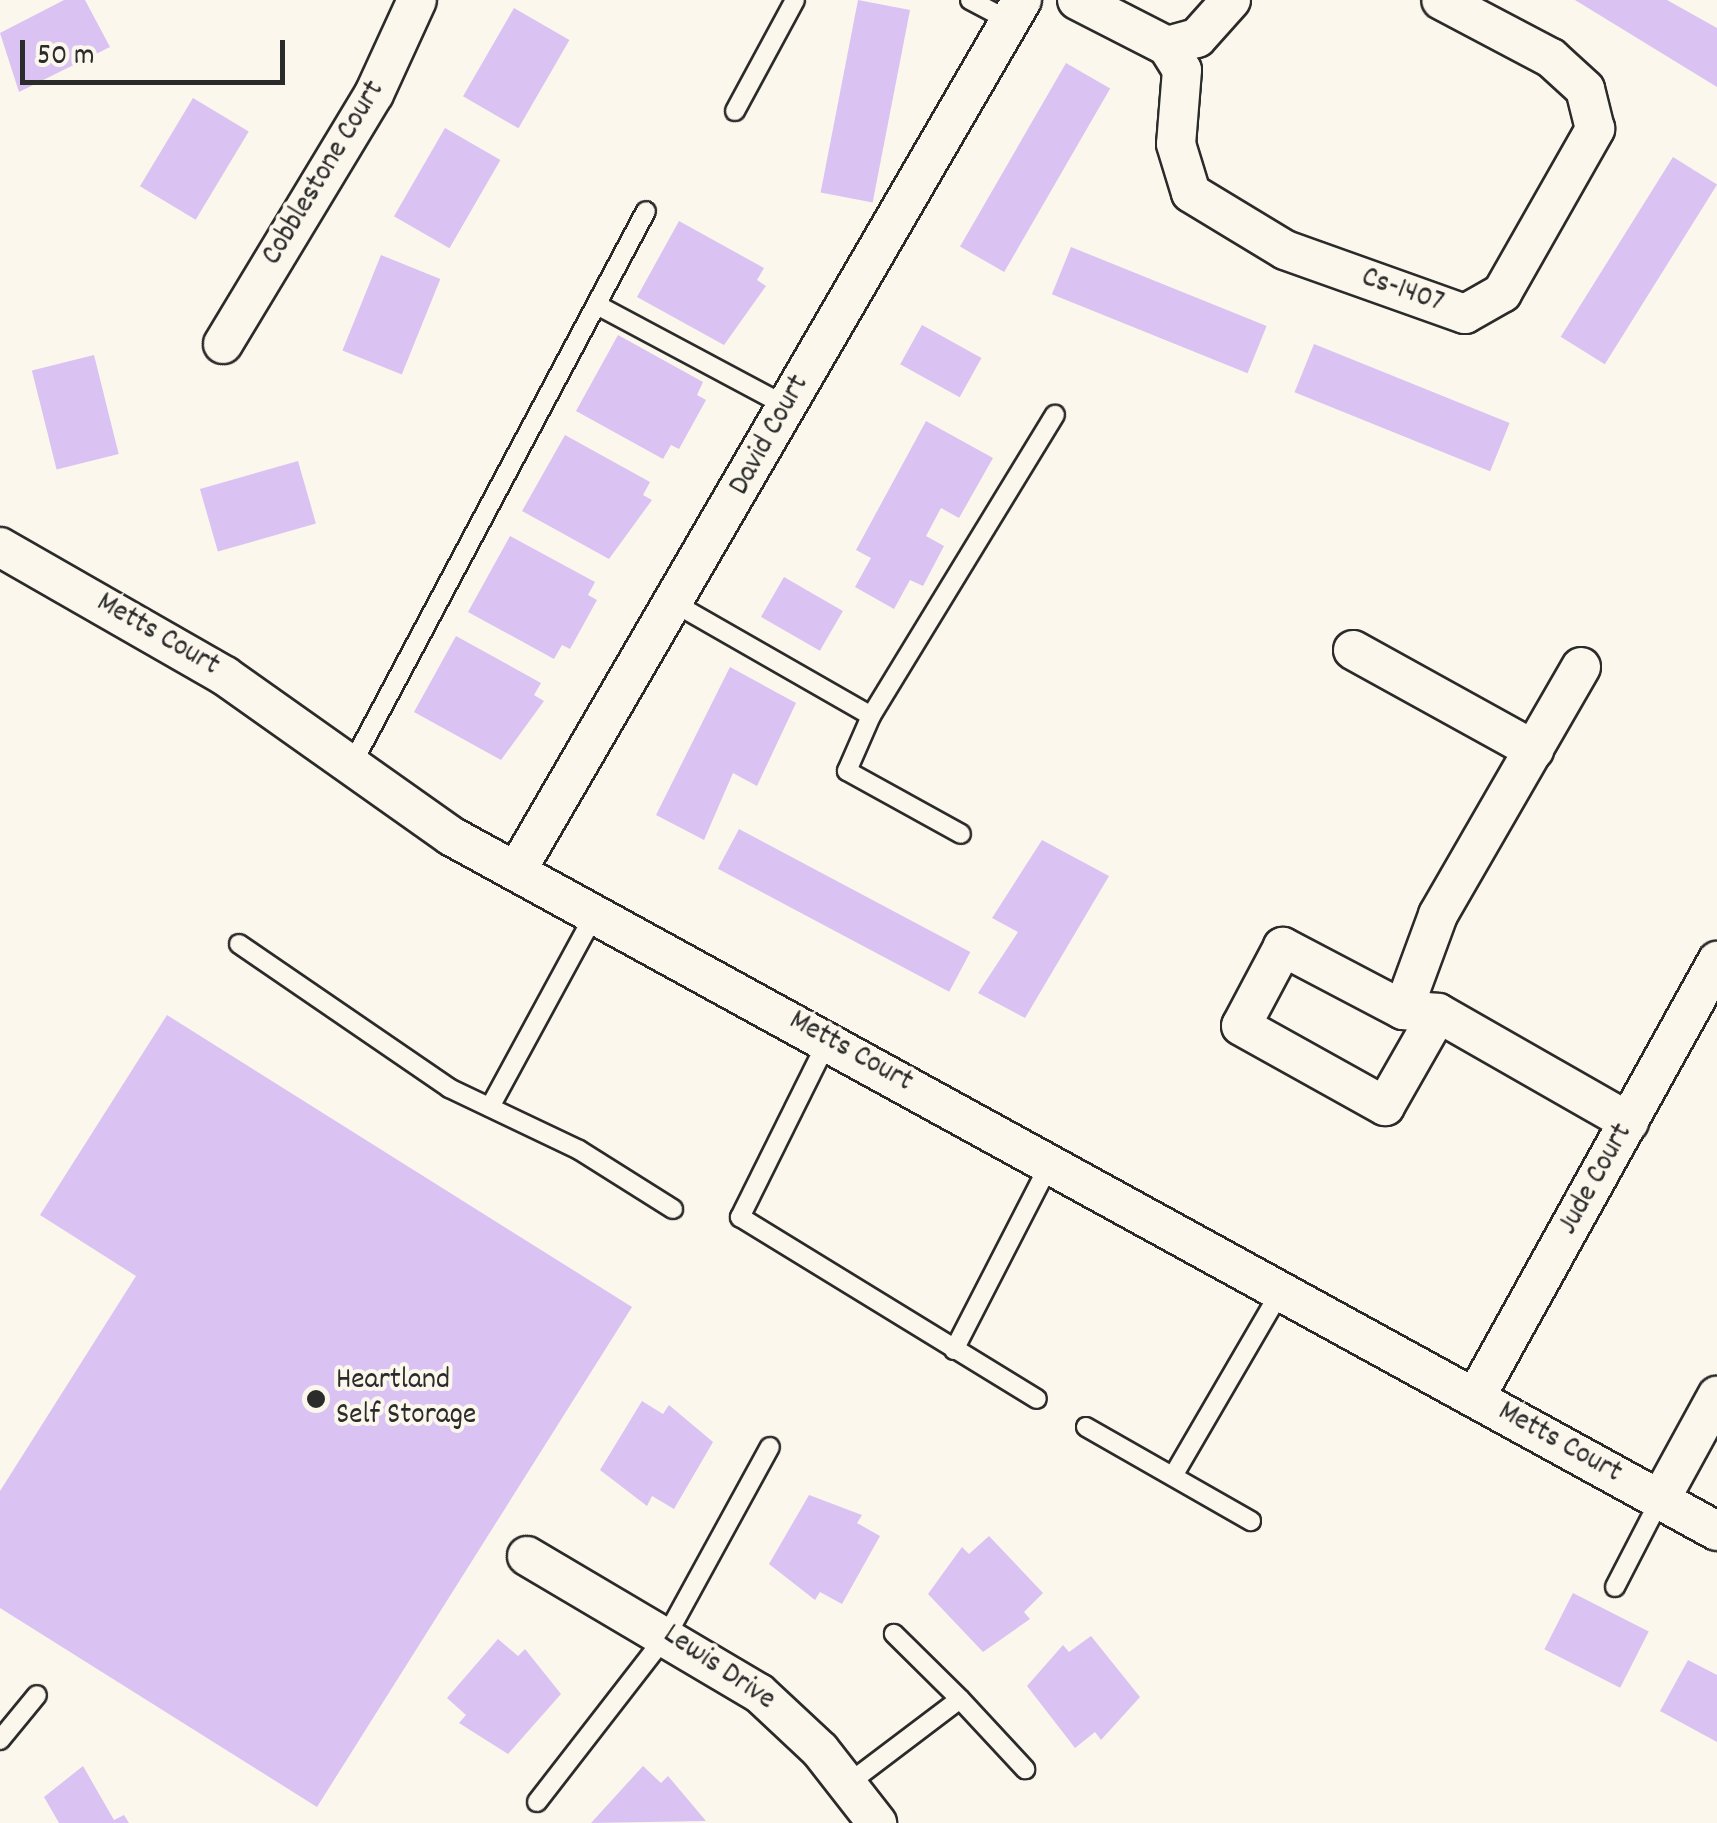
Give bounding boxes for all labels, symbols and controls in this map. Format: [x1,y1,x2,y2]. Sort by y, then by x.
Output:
scale bar [25,20,290,82]
text: 50 m [37,36,95,79]
street label: Cobblestone Court [256,75,394,273]
street label: Cs-1407 [1356,261,1448,323]
street label: David Court [723,370,819,502]
street label: Metts Court [89,586,225,686]
street label: Metts Court [782,1004,918,1102]
street label: Jude Court [1552,1118,1642,1242]
place label: Heartland Self Storage [336,1364,476,1434]
marker: Heartland Self Storage [305,1388,327,1410]
street label: Metts Court [1491,1395,1627,1493]
street label: Lewis Drive [655,1618,781,1720]

